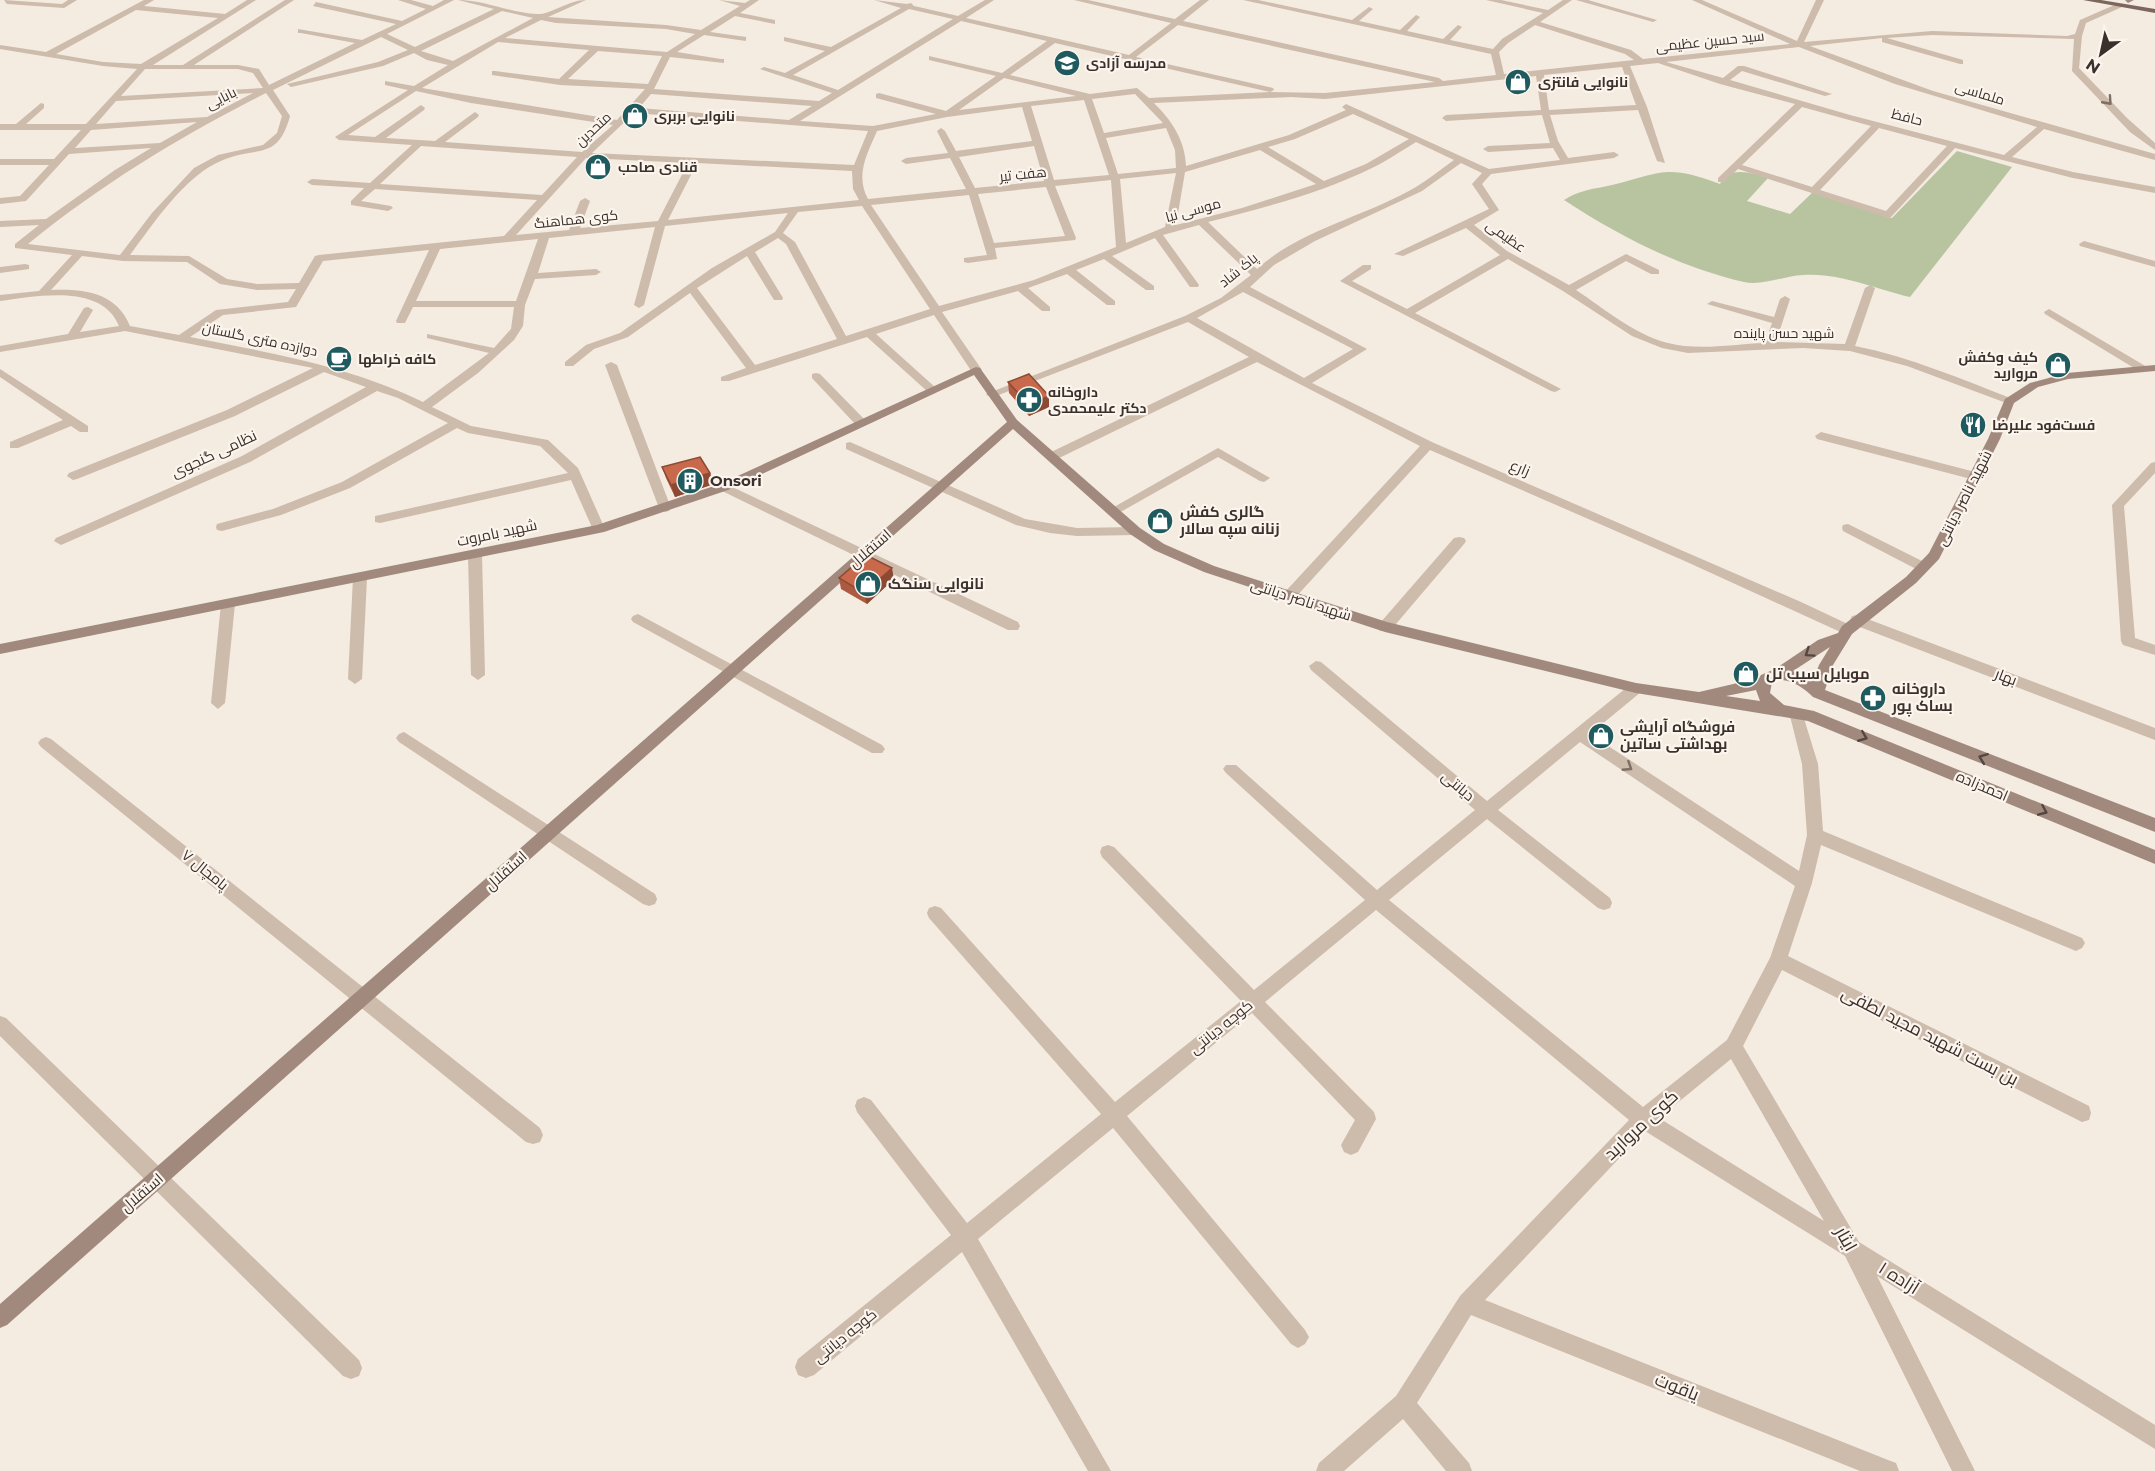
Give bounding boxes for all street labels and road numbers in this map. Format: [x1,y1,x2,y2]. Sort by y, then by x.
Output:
street label: سید حسین عظیمی [1655,26,1765,56]
street label: ملماسی [1953,77,2007,109]
street label: بابایی [203,83,239,113]
street label: حافظ [1890,104,1924,130]
street label: متحدین [571,108,615,150]
street label: هفتِ تیر [998,163,1047,186]
street label: موسی نیا [1163,194,1223,226]
street label: کوی هماهنگ [533,206,619,232]
street label: عظیمی [1483,216,1529,256]
street label: پاک شاد [1215,249,1262,292]
street label: دوازده متری گلستان [201,318,319,360]
street label: شهید حسن پاینده [1734,324,1834,343]
street label: نظامی گنجوی [168,425,260,483]
street label: شهید ناصر دیانتی [1931,447,1997,549]
street label: زارع [1506,455,1533,482]
street label: شهید بامروت [455,515,539,551]
street label: استقلال [844,525,895,572]
street label: شهید ناصر دیانتی [1248,574,1354,626]
street label: بهار [1991,663,2020,690]
street label: دیانتی [1437,766,1479,806]
street label: احمدزاده [1953,766,2011,805]
street label: پامچال ۷ [177,845,233,895]
street label: استقلال [481,847,531,895]
street label: بن بست شهید مجید لطفی [1838,982,2022,1090]
street label: کوچه دیانتی [1185,995,1257,1059]
street label: کوی مروارید [1599,1085,1683,1165]
street label: استقلال [116,1169,167,1216]
street label: ایثار [1830,1222,1862,1255]
street label: آزاده ۱ [1875,1257,1924,1299]
street label: کوچه دیانتی [809,1304,881,1368]
street label: یاقوت [1652,1368,1702,1406]

